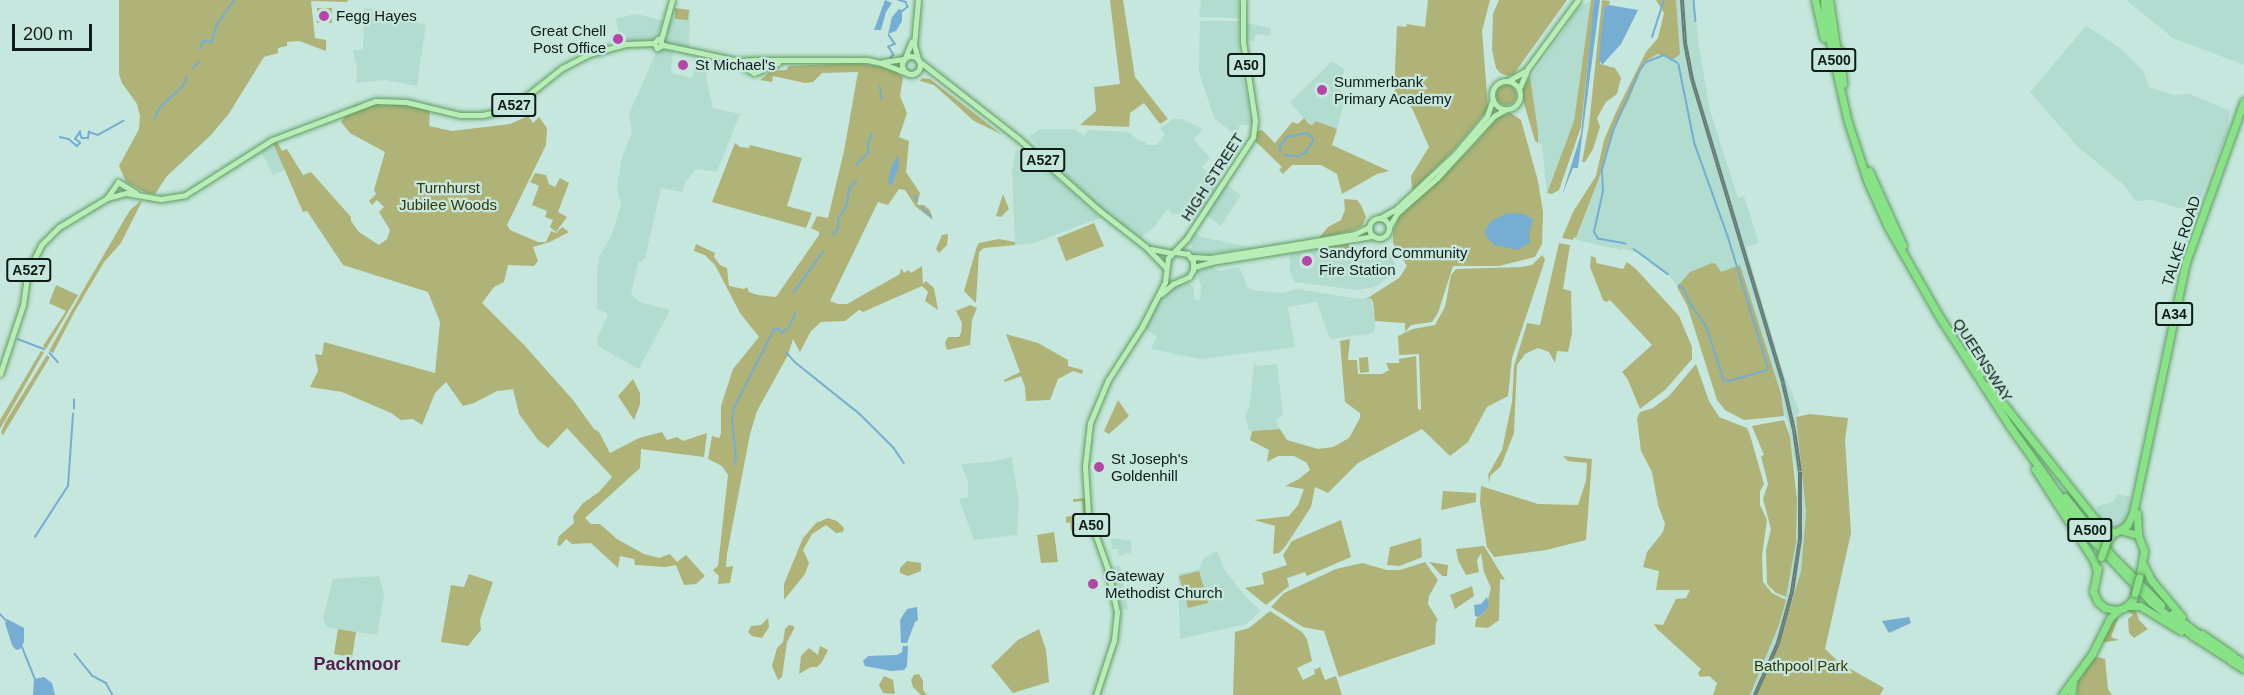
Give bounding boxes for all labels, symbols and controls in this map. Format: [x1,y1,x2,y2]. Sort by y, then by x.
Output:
place label: Fegg Hayes [336,7,417,25]
marker: Fegg Hayes [317,9,331,23]
scale bar [15,12,94,50]
place label: Great Chell Post Office [530,21,606,56]
text: 200 m [23,24,73,44]
marker: Great Chell Post Office [611,32,625,46]
road number: A500 [1810,49,1858,71]
road number: A50 [1226,54,1266,76]
place label: St Michael's [695,56,775,74]
marker: St Michael's [676,58,690,72]
place label: Summerbank Primary Academy [1334,72,1452,107]
marker: Summerbank Primary Academy [1315,83,1329,97]
road number: A527 [490,94,538,116]
street label: HIGH STREET [1177,130,1247,224]
road number: A527 [1019,149,1067,171]
park label: Turnhurst Jubilee Woods [399,178,497,213]
street label: TALKE ROAD [2158,194,2204,288]
place label: Sandyford Community Fire Station [1319,243,1467,278]
marker: Sandyford Community Fire Station [1300,254,1314,268]
road number: A527 [5,259,53,281]
road number: A34 [2154,303,2194,325]
street label: QUEENSWAY [1949,315,2017,405]
place label: St Joseph's Goldenhill [1111,449,1188,484]
marker: St Joseph's Goldenhill [1092,460,1106,474]
road number: A50 [1072,514,1110,536]
road number: A500 [2066,519,2114,541]
place label: Gateway Methodist Church [1105,566,1223,601]
marker: Gateway Methodist Church [1086,577,1100,591]
district label: Packmoor [313,653,401,675]
park label: Bathpool Park [1754,657,1848,675]

